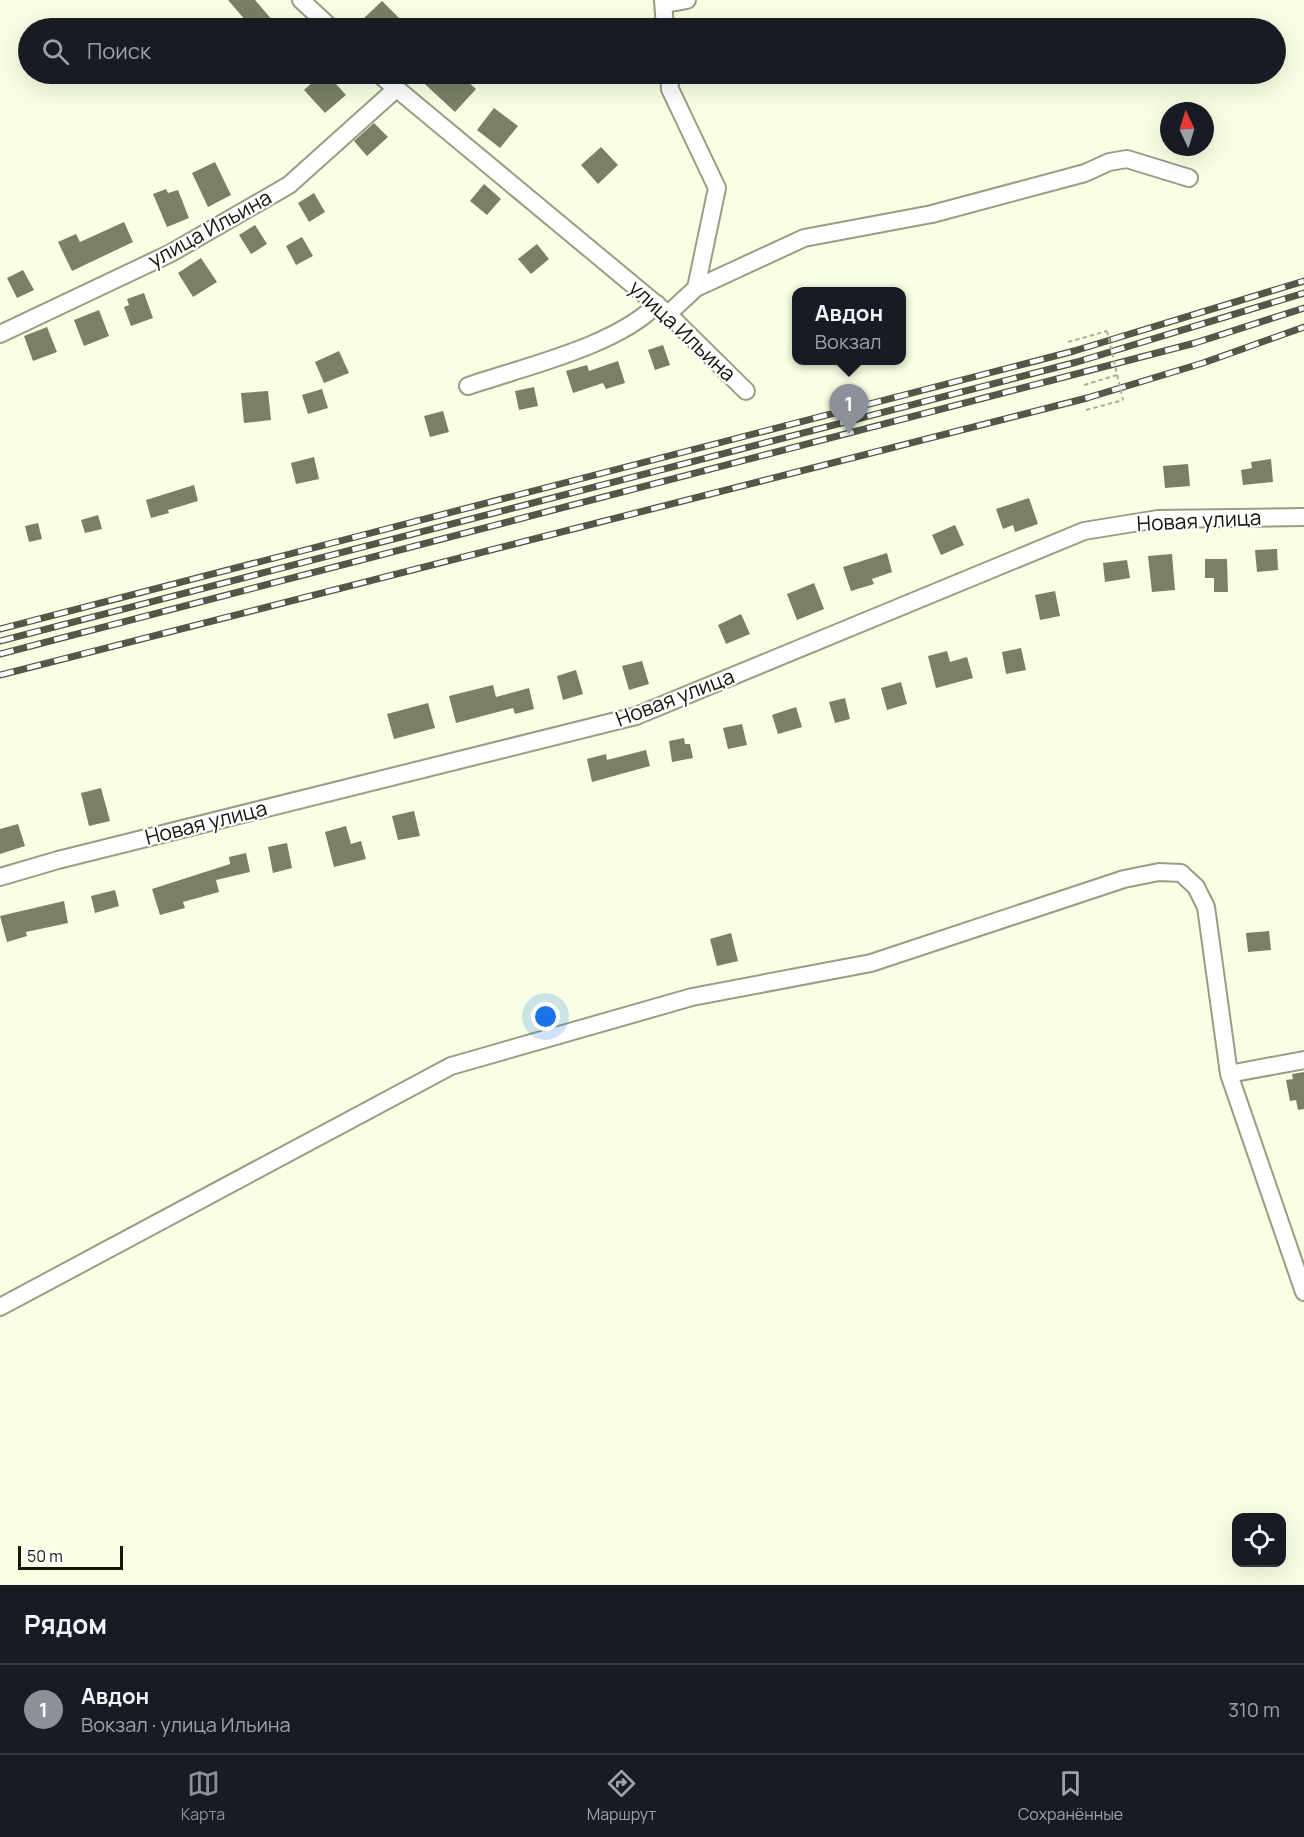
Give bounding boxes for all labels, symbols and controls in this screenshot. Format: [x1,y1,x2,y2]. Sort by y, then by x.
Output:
search box [18,18,1286,84]
icon: search [39,35,72,68]
text: Поиск [87,36,151,66]
north arrow [1160,102,1214,156]
street label: улица Ильина [143,183,276,274]
street label: улица Ильина [623,273,742,387]
popup [792,287,906,365]
text: Авдон [815,298,883,328]
text: Вокзал [815,328,882,355]
pin: 1 [830,384,868,434]
street label: Новая улица [1136,503,1262,537]
street label: Новая улица [611,662,738,733]
street label: Новая улица [142,793,270,851]
your location [531,1002,560,1031]
map controls [1232,1513,1286,1567]
button: locate [1232,1513,1286,1567]
scale bar [18,1543,123,1570]
text: 50 m [27,1545,63,1567]
text: Рядом [24,1606,107,1642]
text: Авдон [81,1681,149,1711]
text: 1 [39,1696,48,1723]
text: 310 m [1228,1696,1280,1723]
text: Вокзал · улица Ильина [81,1711,291,1738]
tab: Карта [181,1767,225,1825]
tab: Маршрут [587,1767,656,1825]
tab: Сохранённые [1018,1767,1123,1825]

